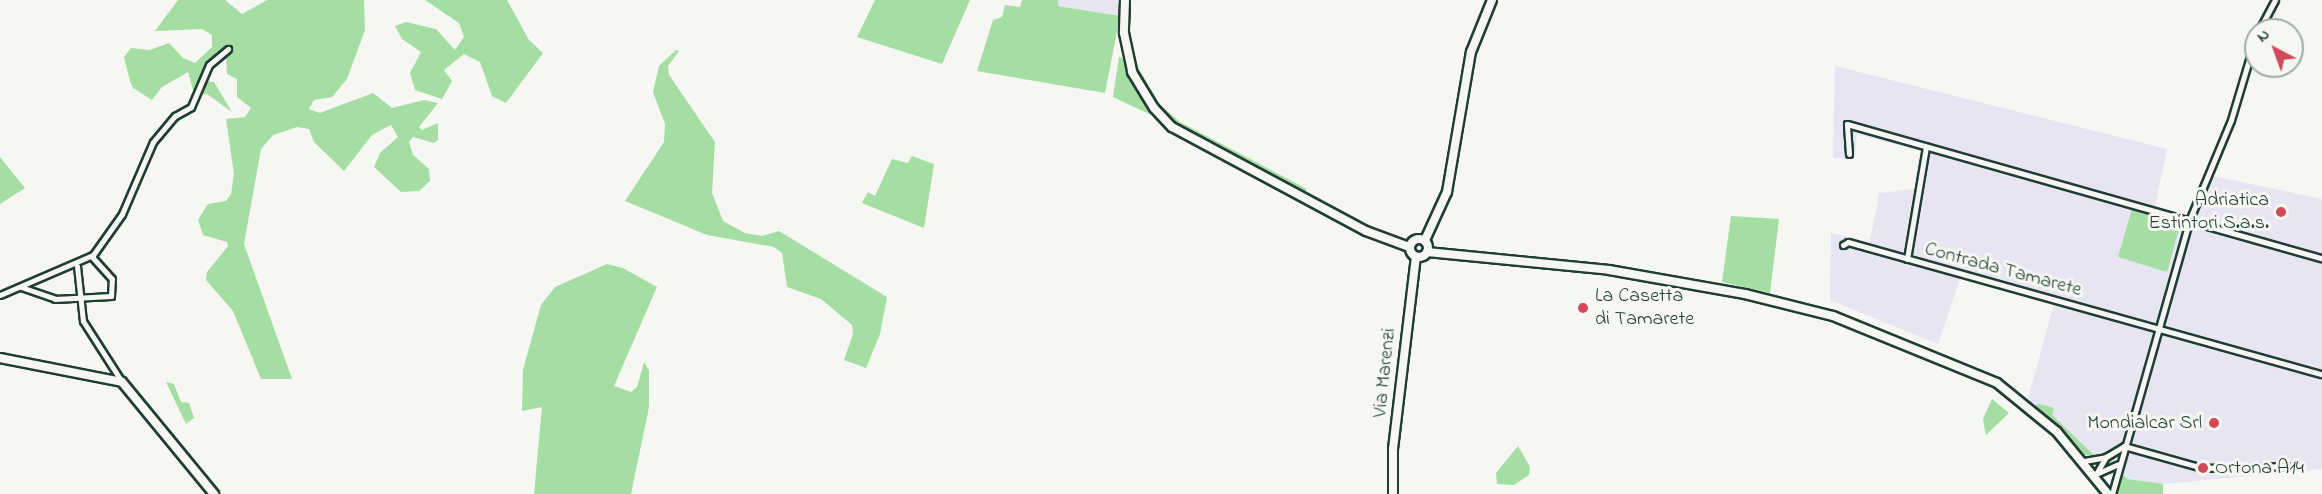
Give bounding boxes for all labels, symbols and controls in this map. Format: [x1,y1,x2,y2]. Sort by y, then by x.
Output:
north arrow [2244,18,2304,78]
text: N [2252,23,2275,49]
place label: Adriatica Estintori S.a.s. [2149,189,2269,236]
marker: Adriatica Estintori S.a.s. [2274,205,2288,219]
street label: Contrada Tamarete [1922,238,2084,302]
place label: La Casetta di Tamarete [1595,284,1694,331]
marker: La Casetta di Tamarete [1576,301,1590,315]
street label: Via Marenzi [1368,327,1402,419]
place label: Mondialcar Srl [2087,411,2202,435]
marker: Mondialcar Srl [2207,416,2221,430]
place label: Ortona A14 [2215,456,2304,480]
marker: Ortona A14 [2196,461,2210,475]

